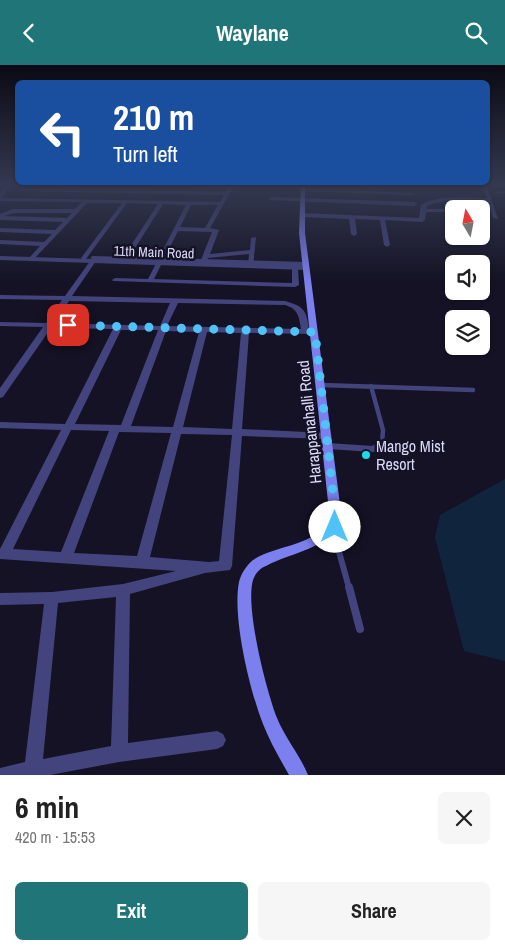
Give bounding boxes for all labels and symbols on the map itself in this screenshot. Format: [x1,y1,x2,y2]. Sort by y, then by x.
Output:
north arrow [445,200,490,245]
street label: 11th Main Road [113,242,195,262]
pin [47,304,89,346]
street label: Harappanahalli Road [292,359,326,485]
place label: Mango Mist Resort [376,435,445,475]
marker: Mango Mist Resort [360,449,372,461]
position arrow [308,500,360,552]

